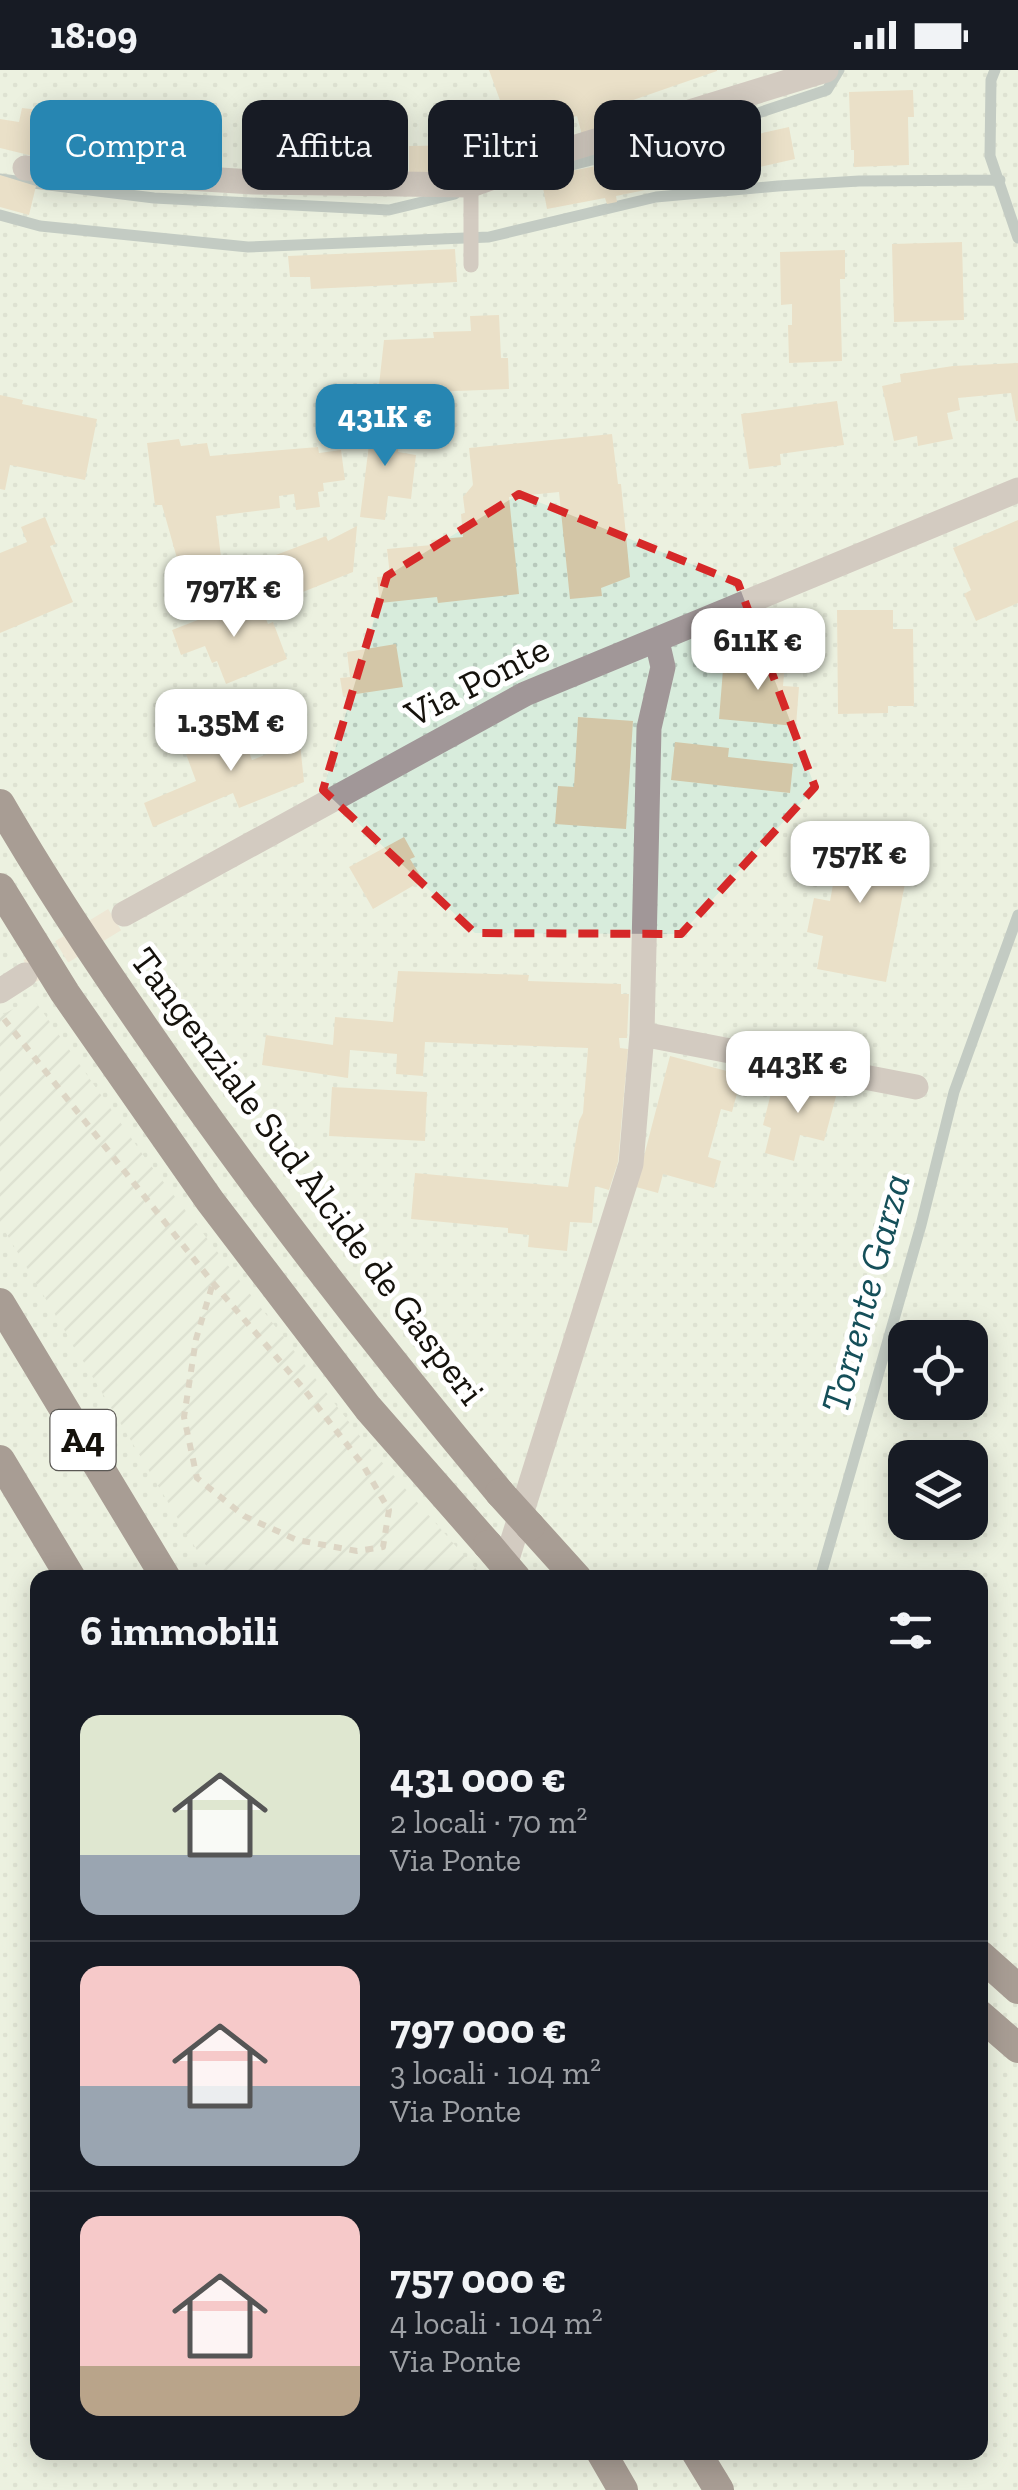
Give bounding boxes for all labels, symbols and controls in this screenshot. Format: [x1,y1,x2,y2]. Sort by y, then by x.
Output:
text: 18:09 [50,12,137,58]
chip: Compra [30,100,222,190]
chip: Affitta [242,100,408,190]
chip: Filtri [428,100,574,190]
chip: Nuovo [594,100,761,190]
pin: 431K € [304,384,466,469]
text: 431K € [338,397,432,435]
pin: 797K € [153,555,315,640]
text: 797K € [186,568,282,606]
pin: 611K € [677,608,839,693]
text: 611K € [713,621,803,659]
street label: Via Ponte [396,625,557,737]
pin: 1.35M € [139,689,323,774]
text: 1.35M € [177,702,285,740]
pin: 757K € [779,821,941,906]
text: 757K € [813,834,907,872]
street label: Tangenziale Sud Alcide de Gasperi [121,938,495,1414]
pin: 443K € [717,1031,879,1116]
text: 443K € [748,1044,848,1082]
water label: Torrente Garza [810,1168,920,1418]
map controls [888,1320,988,1540]
button: locate [888,1320,988,1420]
road number: A4 [51,1410,116,1470]
button: layers [888,1440,988,1540]
icon: filters [883,1603,938,1658]
text: 6 immobili [80,1605,279,1656]
text: 431 000 € [390,1752,566,1803]
icon: home [160,1755,280,1875]
text: 2 locali · 70 m² [390,1803,587,1841]
text: Via Ponte [390,1841,521,1879]
text: 797 000 € [390,2003,567,2054]
icon: home [160,2006,280,2126]
text: 3 locali · 104 m² [390,2054,601,2092]
text: Via Ponte [390,2092,521,2130]
text: 757 000 € [390,2253,567,2304]
icon: home [160,2256,280,2376]
text: 4 locali · 104 m² [390,2304,603,2342]
text: Via Ponte [390,2342,521,2380]

